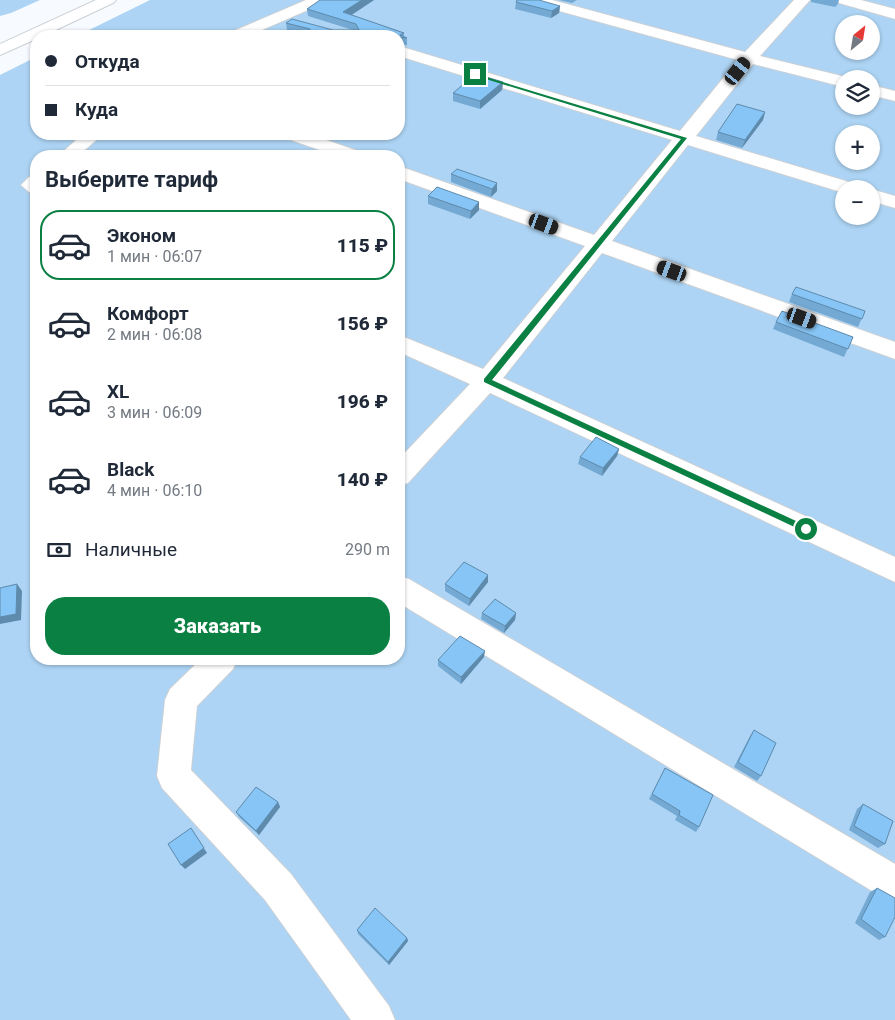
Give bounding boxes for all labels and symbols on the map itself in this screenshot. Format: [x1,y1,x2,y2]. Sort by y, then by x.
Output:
north arrow [835,15,880,60]
car [722,55,753,87]
route end [464,63,486,85]
car [527,212,560,236]
car [655,259,688,283]
car [785,306,818,330]
route start [795,518,817,540]

